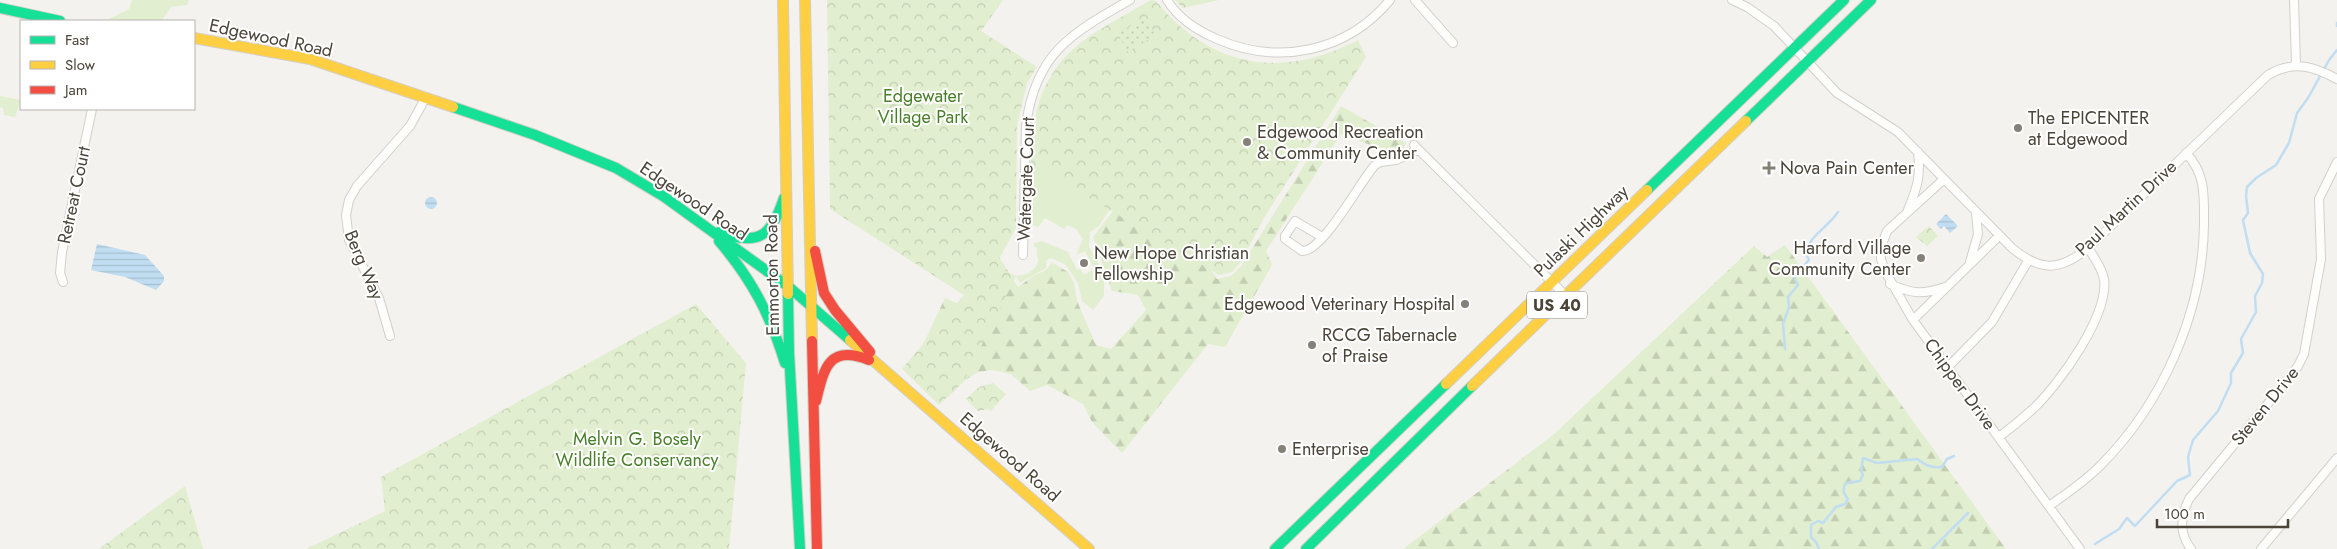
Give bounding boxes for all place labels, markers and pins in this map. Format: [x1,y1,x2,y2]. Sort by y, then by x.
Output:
place label: The EPICENTER at Edgewood [2028,105,2149,152]
place label: Edgewood Recreation & Community Center [1257,119,1424,166]
marker: The EPICENTER at Edgewood [2012,122,2024,134]
marker: Edgewood Recreation & Community Center [1241,136,1253,148]
place label: Nova Pain Center [1780,155,1915,181]
marker: Nova Pain Center [1762,161,1776,175]
place label: Harford Village Community Center [1769,235,1912,282]
place label: New Hope Christian Fellowship [1094,240,1249,287]
marker: Harford Village Community Center [1915,252,1927,264]
marker: New Hope Christian Fellowship [1078,257,1090,269]
place label: Edgewood Veterinary Hospital [1224,291,1455,317]
marker: Edgewood Veterinary Hospital [1459,298,1471,310]
place label: RCCG Tabernacle of Praise [1322,322,1457,369]
marker: RCCG Tabernacle of Praise [1306,339,1318,351]
place label: Enterprise [1292,436,1369,462]
marker: Enterprise [1276,443,1288,455]

